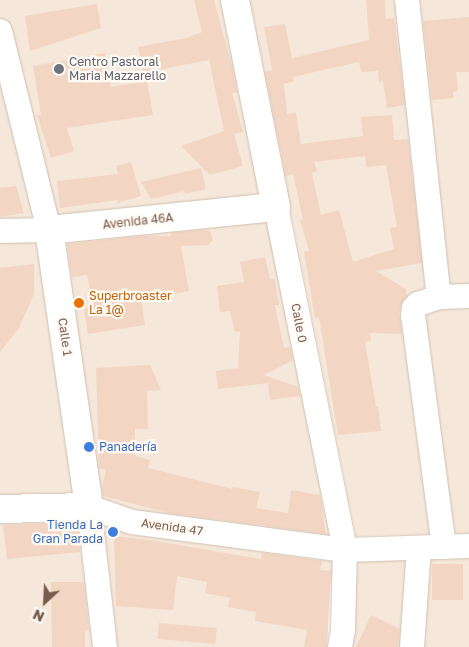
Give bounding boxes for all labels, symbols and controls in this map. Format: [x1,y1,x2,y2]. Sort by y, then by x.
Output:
place label: Centro Pastoral Maria Mazzarello [69,55,166,83]
marker: Centro Pastoral Maria Mazzarello [53,63,65,75]
street label: Avenida 46A [102,210,174,232]
place label: Superbroaster La 1@ [89,289,172,317]
marker: Superbroaster La 1@ [73,297,85,309]
street label: Calle 0 [288,302,310,344]
street label: Calle 1 [55,317,75,357]
place label: Panadería [99,440,157,454]
marker: Panadería [83,441,95,453]
street label: Avenida 47 [140,516,204,538]
place label: Tienda La Gran Parada [33,518,103,546]
marker: Tienda La Gran Parada [107,526,119,538]
north arrow [20,577,70,627]
text: N [30,606,47,626]

